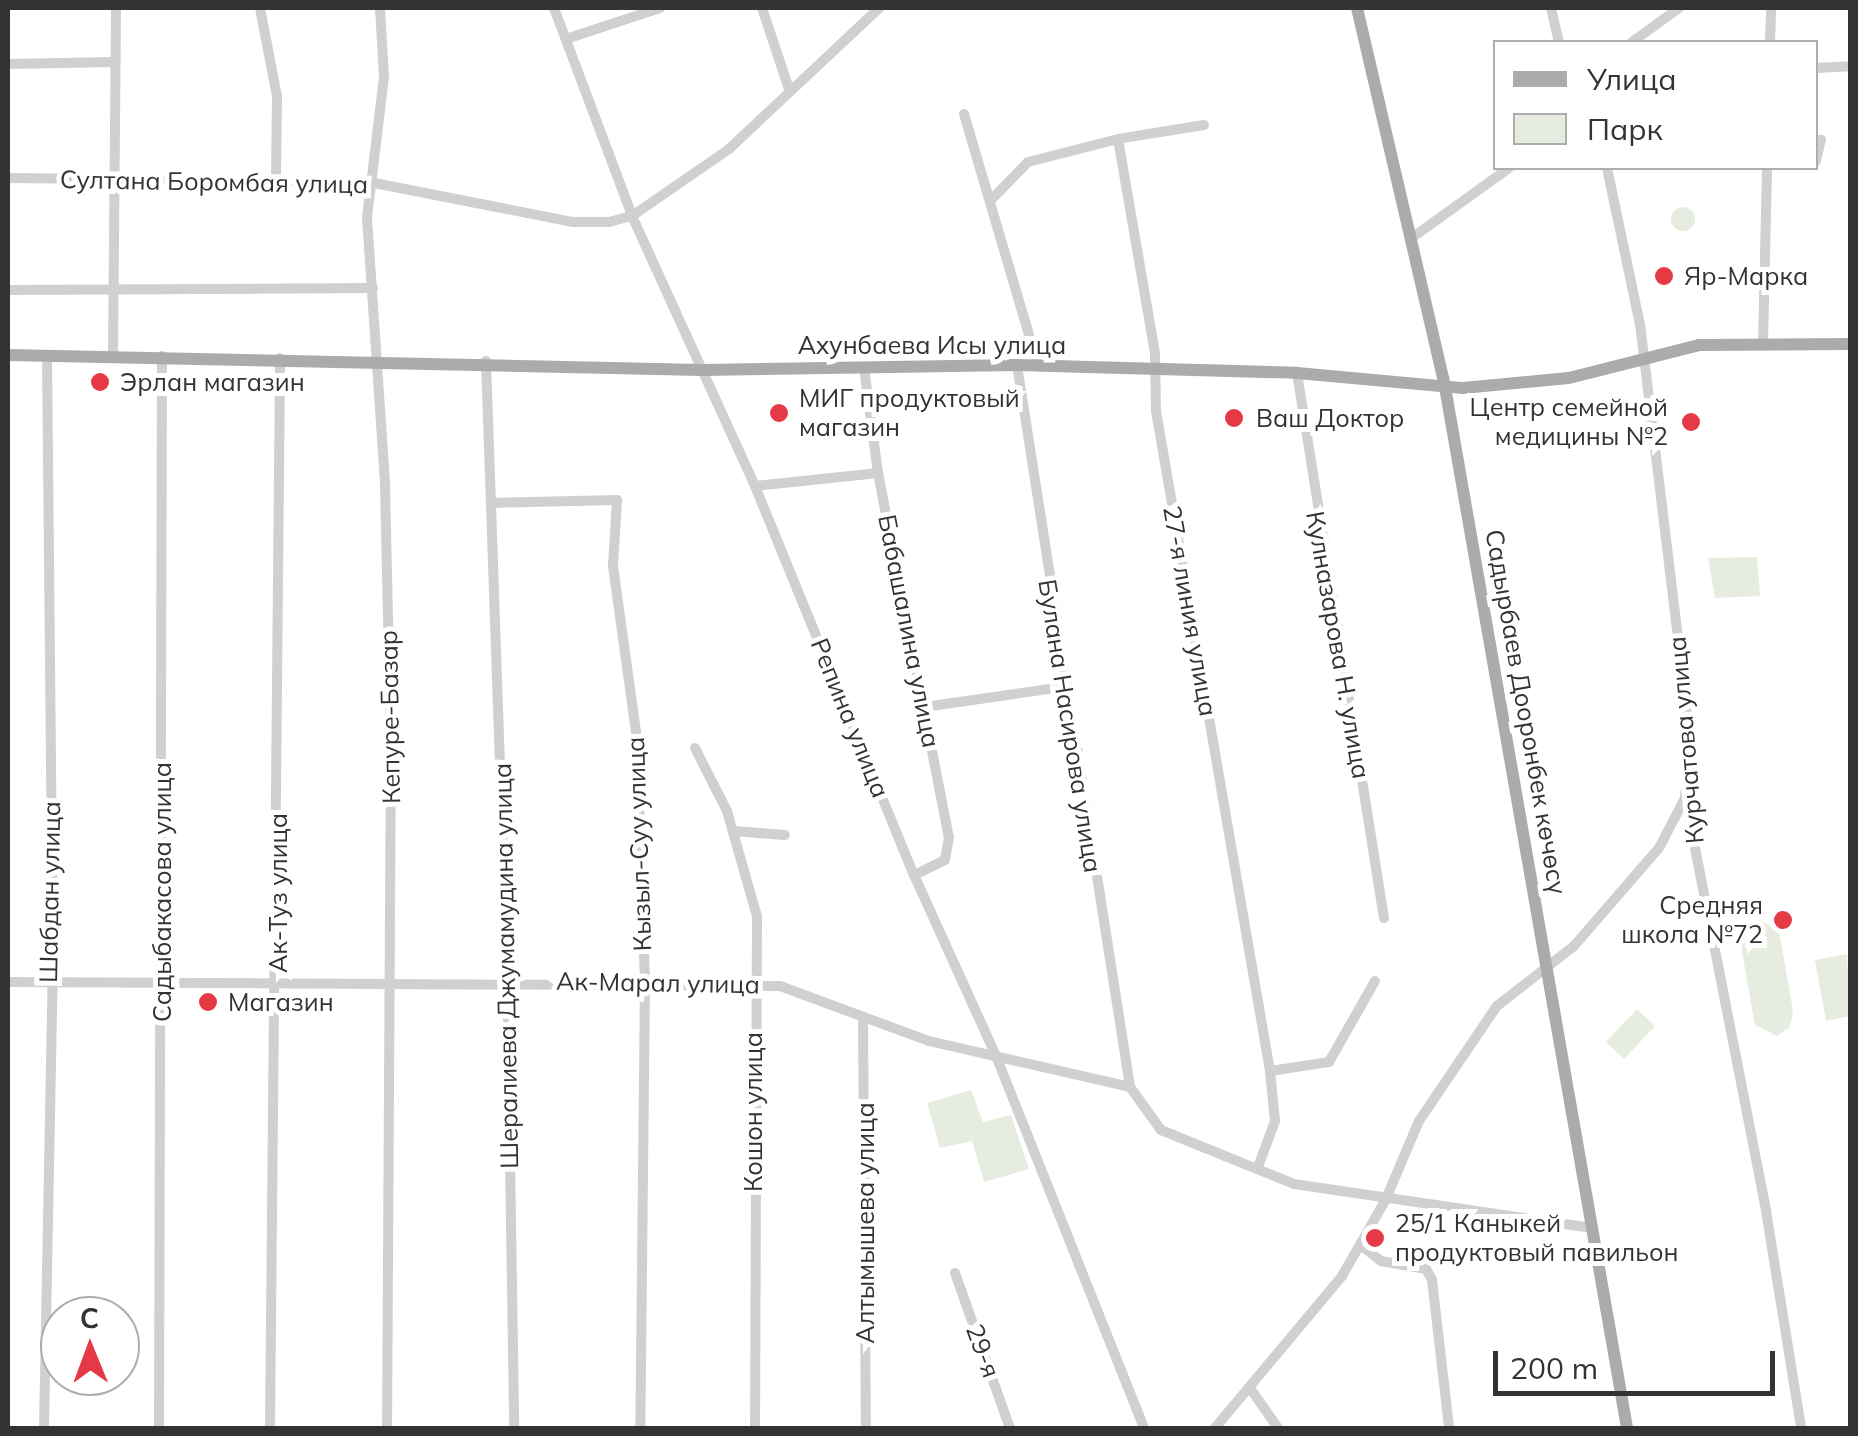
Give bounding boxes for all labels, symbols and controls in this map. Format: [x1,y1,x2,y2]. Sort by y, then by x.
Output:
legend [1493,40,1818,170]
text: Улица [1587,60,1677,98]
text: Парк [1587,110,1663,148]
street label: Султана Боромбая улица [60,164,368,200]
place label: Яр-Марка [1684,261,1808,291]
marker: Яр-Марка [1653,265,1675,287]
street label: Ахунбаева Исы улица [798,330,1066,360]
place label: Эрлан магазин [120,367,305,397]
marker: Эрлан магазин [89,371,111,393]
place label: МИГ продуктовый магазин [799,384,1020,443]
place label: Центр семейной медицины №2 [1470,393,1668,452]
marker: МИГ продуктовый магазин [768,402,790,424]
place label: Ваш Доктор [1256,403,1404,433]
marker: Ваш Доктор [1221,405,1247,431]
marker: Центр семейной медицины №2 [1678,409,1704,435]
street label: 27-я линия улица [1157,503,1223,719]
street label: Кулназарова Н. улица [1300,509,1376,781]
street label: Бабашалина улица [872,512,946,750]
street label: Садырбаев Дооронбек көчөсү [1479,527,1573,897]
street label: Булана Насирова улица [1032,577,1108,875]
street label: Кепуре-Базар [373,630,407,804]
street label: Репина улица [804,634,896,802]
street label: Курчатова улица [1662,635,1710,845]
street label: Кызыл-Суу улица [620,736,658,952]
street label: Садыбакасова улица [147,762,177,1022]
street label: Шералиева Джумамудина улица [487,763,525,1169]
street label: Шабдан улица [33,801,67,983]
street label: Ак-Туз улица [263,813,293,973]
place label: Средняя школа №72 [1621,891,1763,950]
marker: Средняя школа №72 [1772,909,1794,931]
street label: Ак-Марал улица [556,966,760,1000]
place label: Магазин [228,987,334,1017]
marker: Магазин [197,991,219,1013]
street label: Кошон улица [738,1032,768,1192]
street label: Алтымышева улица [850,1102,880,1344]
place label: 25/1 Каныкей продуктовый павильон [1395,1209,1678,1268]
marker: 25/1 Каныкей продуктовый павильон [1364,1227,1386,1249]
north arrow [40,1296,140,1396]
text: С [80,1300,99,1335]
street label: 29-я [960,1320,1006,1382]
scale bar [1498,1331,1780,1393]
text: 200 m [1510,1349,1598,1387]

